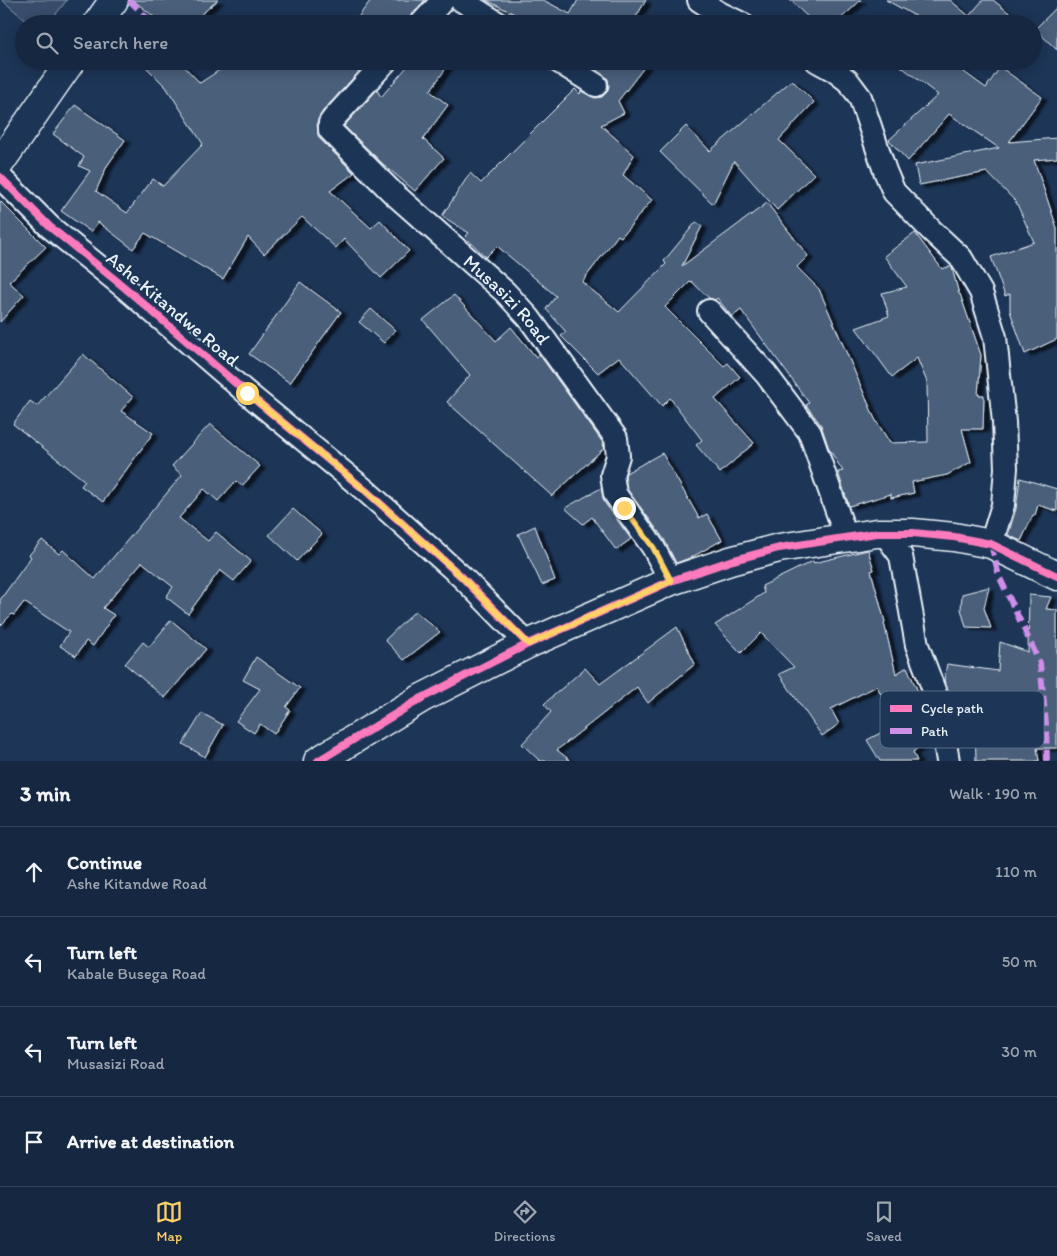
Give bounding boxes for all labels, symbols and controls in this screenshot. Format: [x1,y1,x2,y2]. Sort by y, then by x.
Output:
search box [15,15,1042,70]
icon: search [33,29,61,57]
text: Search here [73,31,168,54]
street label: Ashe Kitandwe Road [102,247,244,372]
street label: Musasizi Road [459,249,556,349]
route start [236,382,259,405]
route end [613,497,636,520]
legend [880,691,1044,748]
text: Cycle path [921,700,984,717]
text: Path [921,723,948,740]
text: 3 min [20,781,70,806]
text: Walk · 190 m [949,784,1037,803]
text: Continue [67,851,142,874]
icon: ahead [20,858,48,886]
text: 110 m [995,862,1037,881]
text: Ashe Kitandwe Road [67,874,207,893]
text: Turn left [67,941,137,964]
icon: left [20,948,48,976]
text: 50 m [1002,952,1037,971]
text: Kabale Busega Road [67,964,206,983]
text: Turn left [67,1031,137,1054]
icon: left [20,1038,48,1066]
text: 30 m [1001,1042,1037,1061]
text: Musasizi Road [67,1054,165,1073]
icon: arrive [20,1128,48,1156]
text: Arrive at destination [67,1130,234,1153]
tab: Map [155,1198,183,1245]
tab: Directions [494,1198,555,1245]
tab: Saved [866,1198,902,1245]

